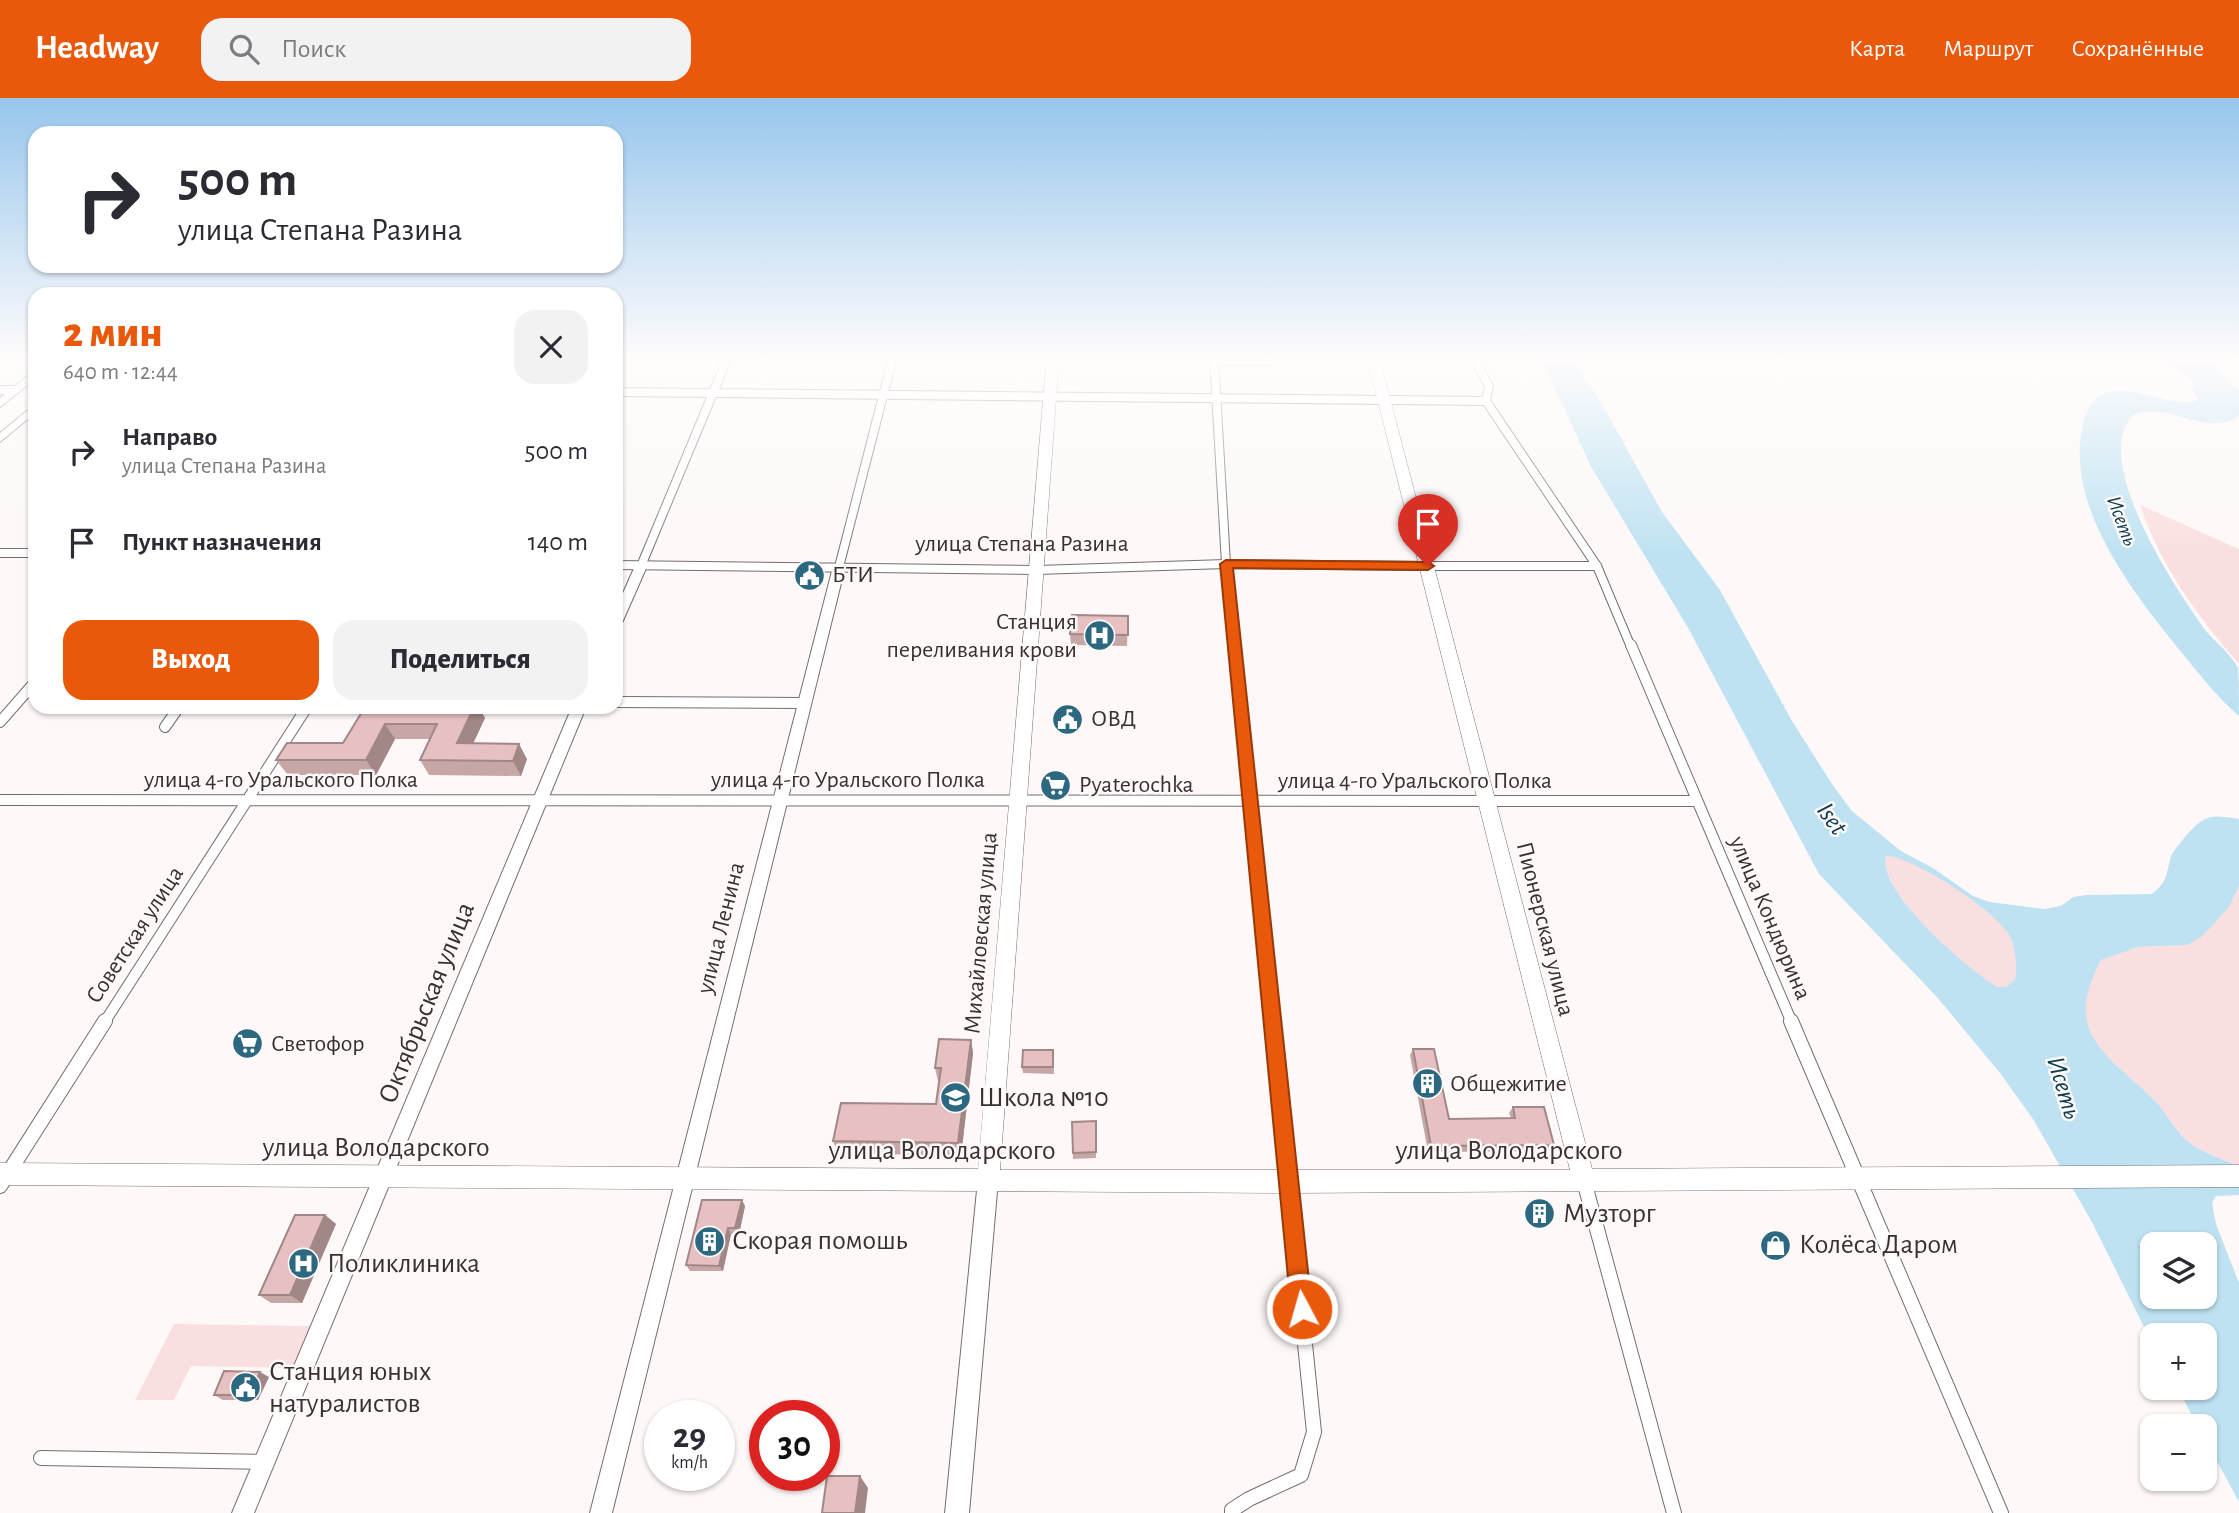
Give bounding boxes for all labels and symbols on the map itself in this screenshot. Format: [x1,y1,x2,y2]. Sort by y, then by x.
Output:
water label: Исеть [2103,493,2141,549]
pin [1398,494,1458,566]
street label: улица Степана Разина [914,532,1129,556]
public building icon: БТИ [792,558,826,592]
place label: БТИ [832,563,874,587]
place label: Станция переливания крови [887,610,1077,662]
hospital icon: Станция переливания крови [1083,619,1117,653]
public building icon: ОВД [1051,702,1085,736]
place label: ОВД [1091,707,1136,731]
street label: улица 4-го Уральского Полка [143,768,418,792]
street label: улица 4-го Уральского Полка [710,768,985,792]
supermarket icon: Pyaterochka [1039,768,1073,802]
street label: улица 4-го Уральского Полка [1277,769,1552,793]
place label: Pyaterochka [1079,773,1194,797]
water label: Iset [1812,798,1852,840]
street label: Михайловская улица [960,831,1002,1035]
street label: улица Кондюрина [1724,832,1815,1003]
street label: Пионерская улица [1512,839,1578,1019]
street label: улица Ленина [693,860,749,997]
street label: Советская улица [82,862,188,1008]
street label: Октябрьская улица [374,898,480,1108]
supermarket icon: Светофор [231,1027,265,1061]
place label: Светофор [271,1032,364,1056]
water label: Исеть [2042,1054,2086,1122]
building icon: Общежитие [1410,1067,1444,1101]
place label: Общежитие [1450,1072,1567,1096]
school or university icon: Школа №10 [938,1081,972,1115]
place label: Школа №10 [978,1084,1109,1112]
street label: улица Володарского [262,1134,490,1162]
street label: улица Володарского [828,1137,1056,1165]
street label: улица Володарского [1395,1137,1623,1165]
building icon: Музторг [1523,1197,1557,1231]
place label: Музторг [1563,1200,1656,1228]
building icon: Скорая помошь [692,1224,726,1258]
place label: Скорая помошь [732,1227,907,1255]
shop icon: Колёса Даром [1759,1228,1793,1262]
place label: Колёса Даром [1799,1231,1958,1259]
hospital icon: Поликлиника [287,1247,321,1281]
place label: Поликлиника [327,1250,480,1278]
position arrow [1265,1272,1339,1346]
place label: Станция юных натуралистов [269,1358,432,1418]
public building icon: Станция юных натуралистов [229,1371,263,1405]
speed limit sign: 30 [749,1400,840,1491]

